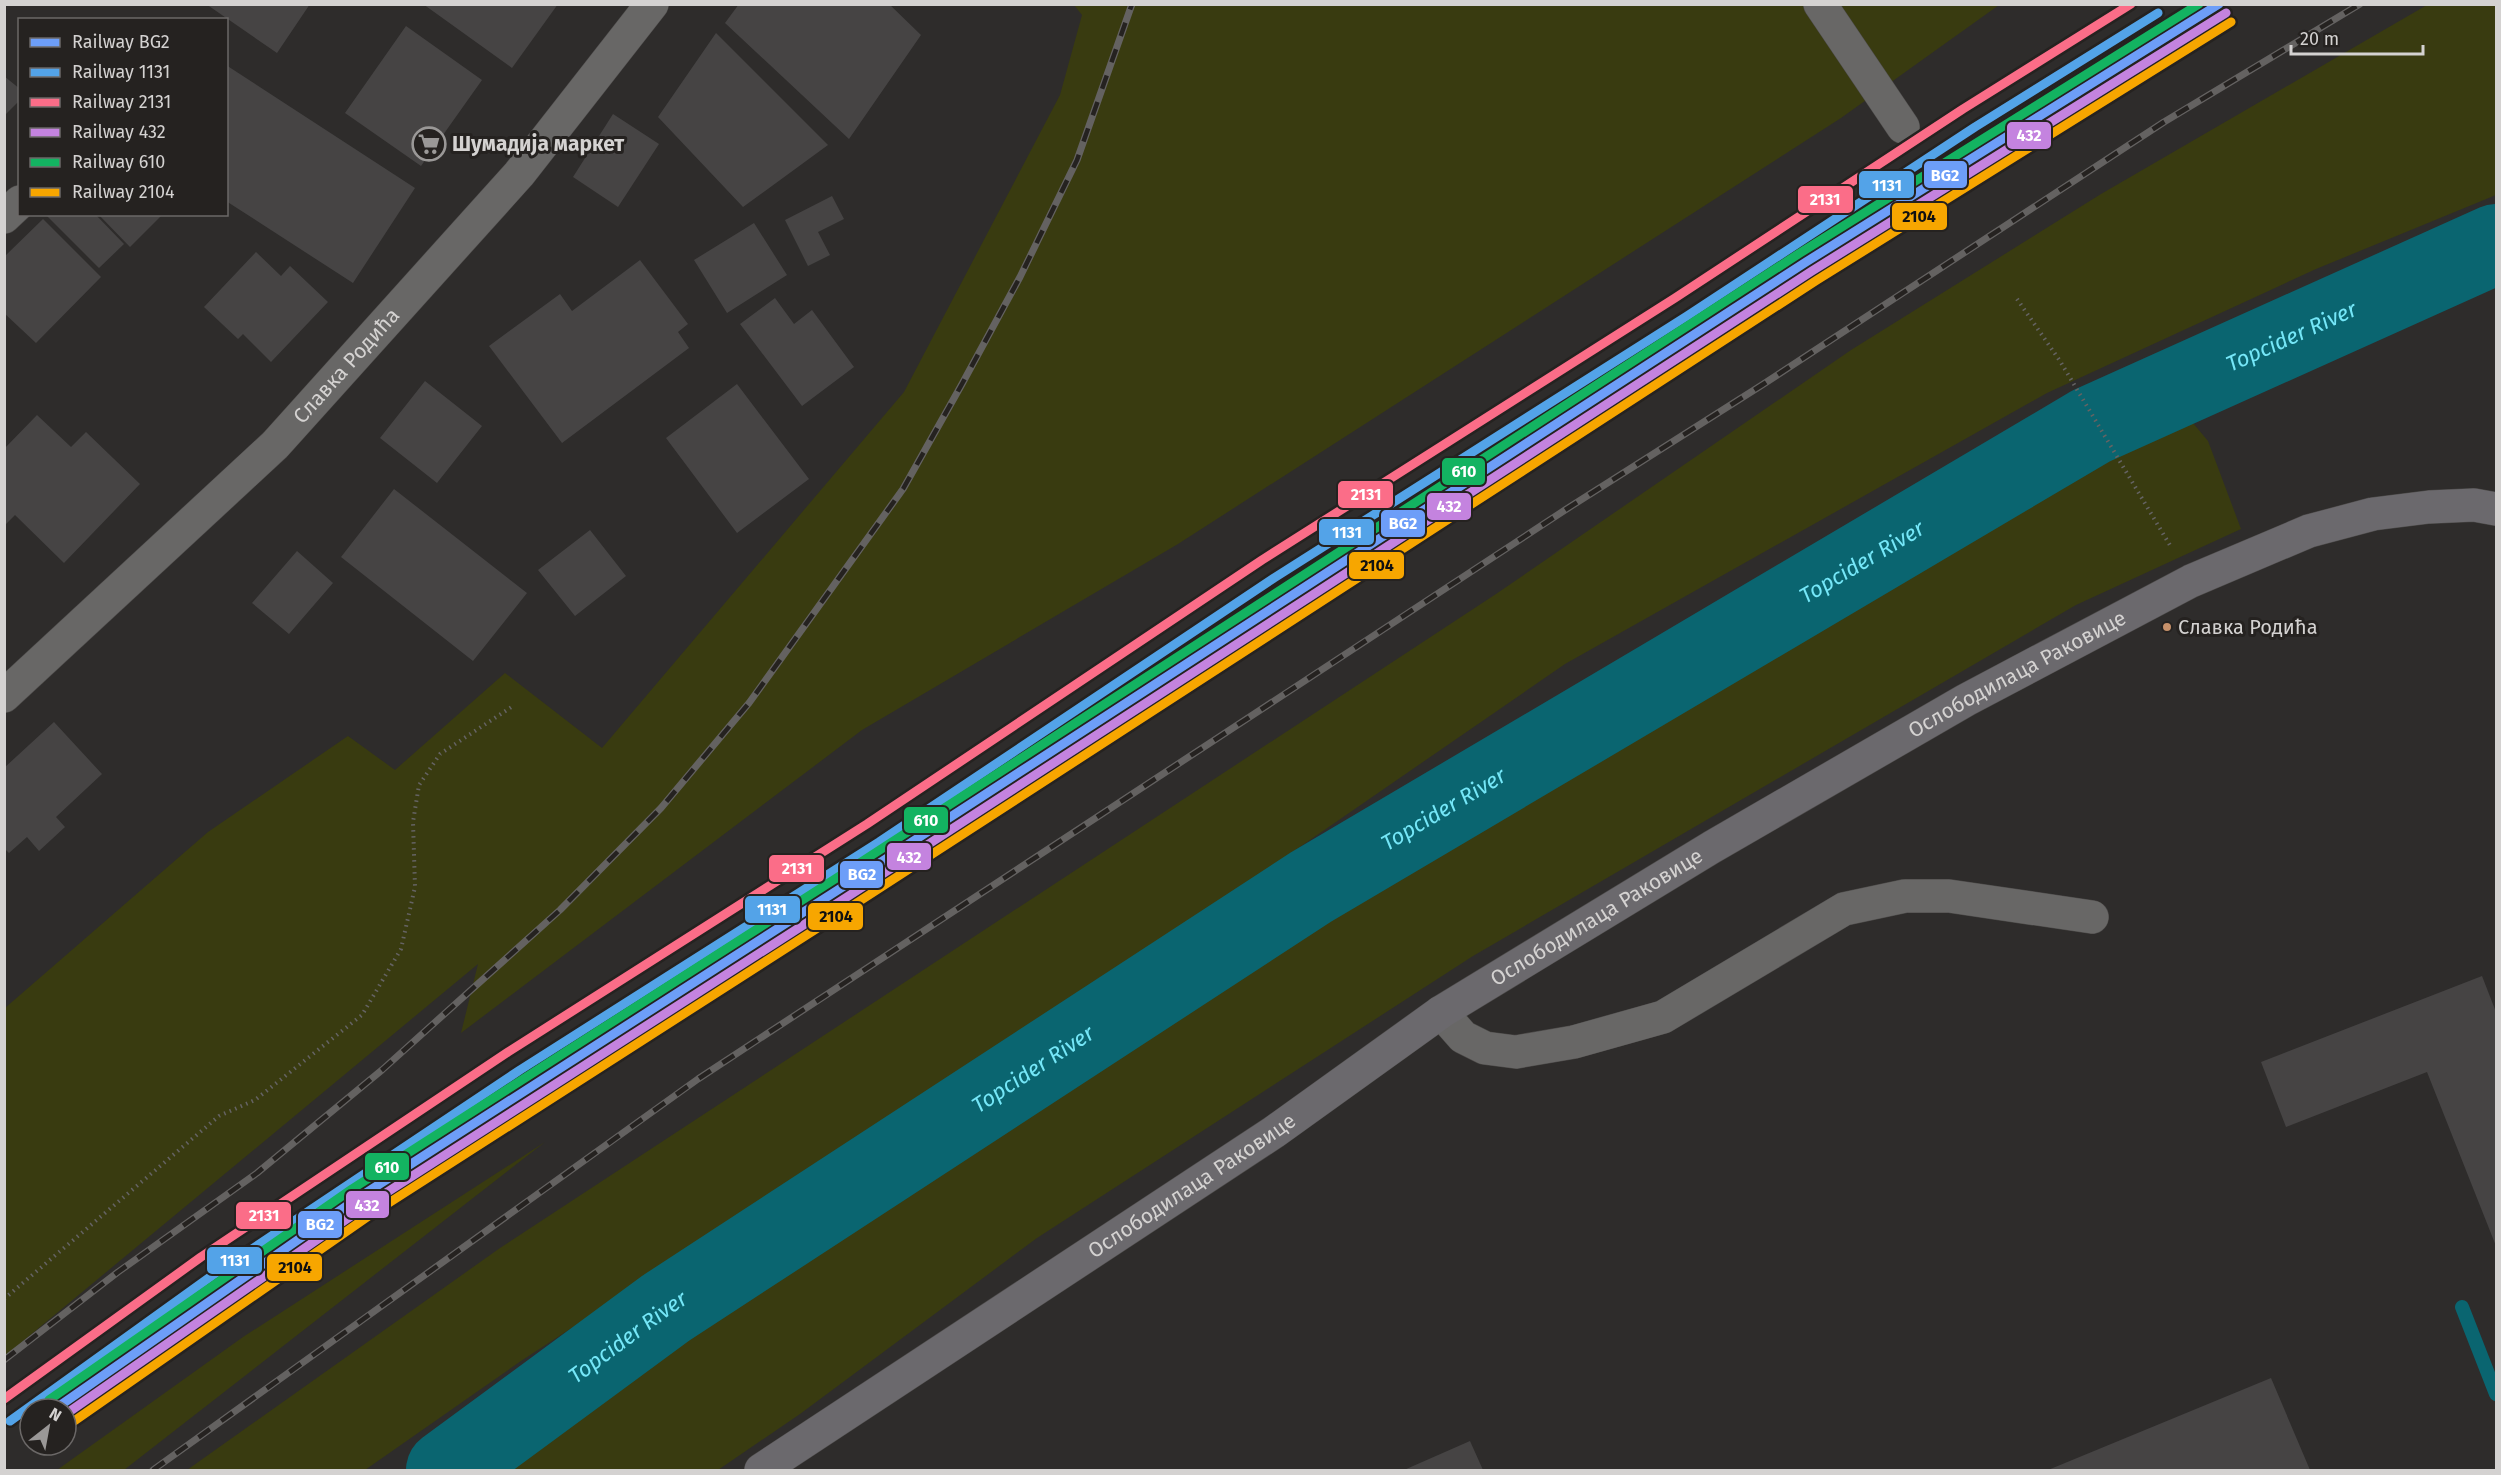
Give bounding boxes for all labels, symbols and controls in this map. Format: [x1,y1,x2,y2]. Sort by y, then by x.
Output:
legend [18,18,228,216]
scale bar [2291,18,2423,56]
text: 20 m [2300,28,2339,50]
text: Railway BG2 [72,31,170,53]
text: Railway 1131 [72,61,170,83]
text: Railway 2131 [72,91,171,113]
text: Railway 432 [72,121,166,143]
line badge: 432 [2006,121,2052,150]
supermarket icon: Шумадија маркет [411,126,447,162]
text: 432 [2016,126,2042,145]
place label: Шумадија маркет [452,131,625,157]
text: Railway 610 [72,151,165,173]
line badge: BG2 [1923,160,1968,189]
text: BG2 [1931,166,1959,185]
line badge: 1131 [1858,170,1915,199]
text: 1131 [1872,176,1902,195]
text: Railway 2104 [72,181,175,203]
line badge: 2131 [1797,185,1854,214]
text: 2131 [1810,190,1840,209]
line badge: 2104 [1891,202,1948,231]
text: 2104 [1902,207,1936,226]
water label: Topcider River [2222,295,2361,378]
street label: Славка Родића [288,303,405,429]
line badge: 610 [1441,457,1486,486]
text: 610 [1452,462,1476,481]
line badge: 2131 [1337,480,1394,509]
text: 2131 [1351,485,1381,504]
line badge: 432 [1426,492,1472,521]
text: 432 [1436,497,1462,516]
line badge: BG2 [1380,509,1426,538]
text: BG2 [1389,514,1417,533]
water label: Topcider River [1795,514,1930,609]
line badge: 1131 [1318,518,1375,546]
text: 1131 [1332,523,1362,542]
line badge: 2104 [1348,551,1405,580]
text: 2104 [1360,556,1394,575]
street label: Ослободилаца Раковице [1904,605,2130,744]
place label: Славка Родића [2178,615,2318,639]
marker: Славка Родића [2161,621,2173,633]
water label: Topcider River [1376,762,1511,857]
line badge: 610 [903,806,949,834]
text: 610 [914,811,938,830]
line badge: 432 [886,842,932,871]
street label: Ослободилаца Раковице [1486,843,1707,992]
text: 432 [896,848,922,867]
line badge: 2131 [768,854,825,883]
text: 2131 [782,859,812,878]
line badge: BG2 [839,860,884,889]
text: BG2 [848,865,876,884]
line badge: 1131 [744,895,801,924]
text: 1131 [757,900,787,919]
line badge: 2104 [807,902,864,931]
text: 2104 [819,907,853,926]
water label: Topcider River [967,1019,1099,1119]
street label: Ослободилаца Раковице [1083,1108,1301,1264]
line badge: 610 [364,1152,410,1181]
text: 610 [375,1158,399,1177]
line badge: 432 [345,1190,390,1219]
text: 432 [354,1196,380,1215]
line badge: 2131 [235,1201,292,1230]
text: 2131 [249,1206,279,1225]
line badge: BG2 [297,1210,343,1239]
text: BG2 [306,1215,334,1234]
line badge: 1131 [206,1246,263,1275]
text: 1131 [220,1251,250,1270]
line badge: 2104 [266,1253,323,1282]
text: 2104 [278,1258,312,1277]
water label: Topcider River [563,1285,692,1389]
north arrow [18,1397,78,1457]
text: N [46,1404,65,1425]

